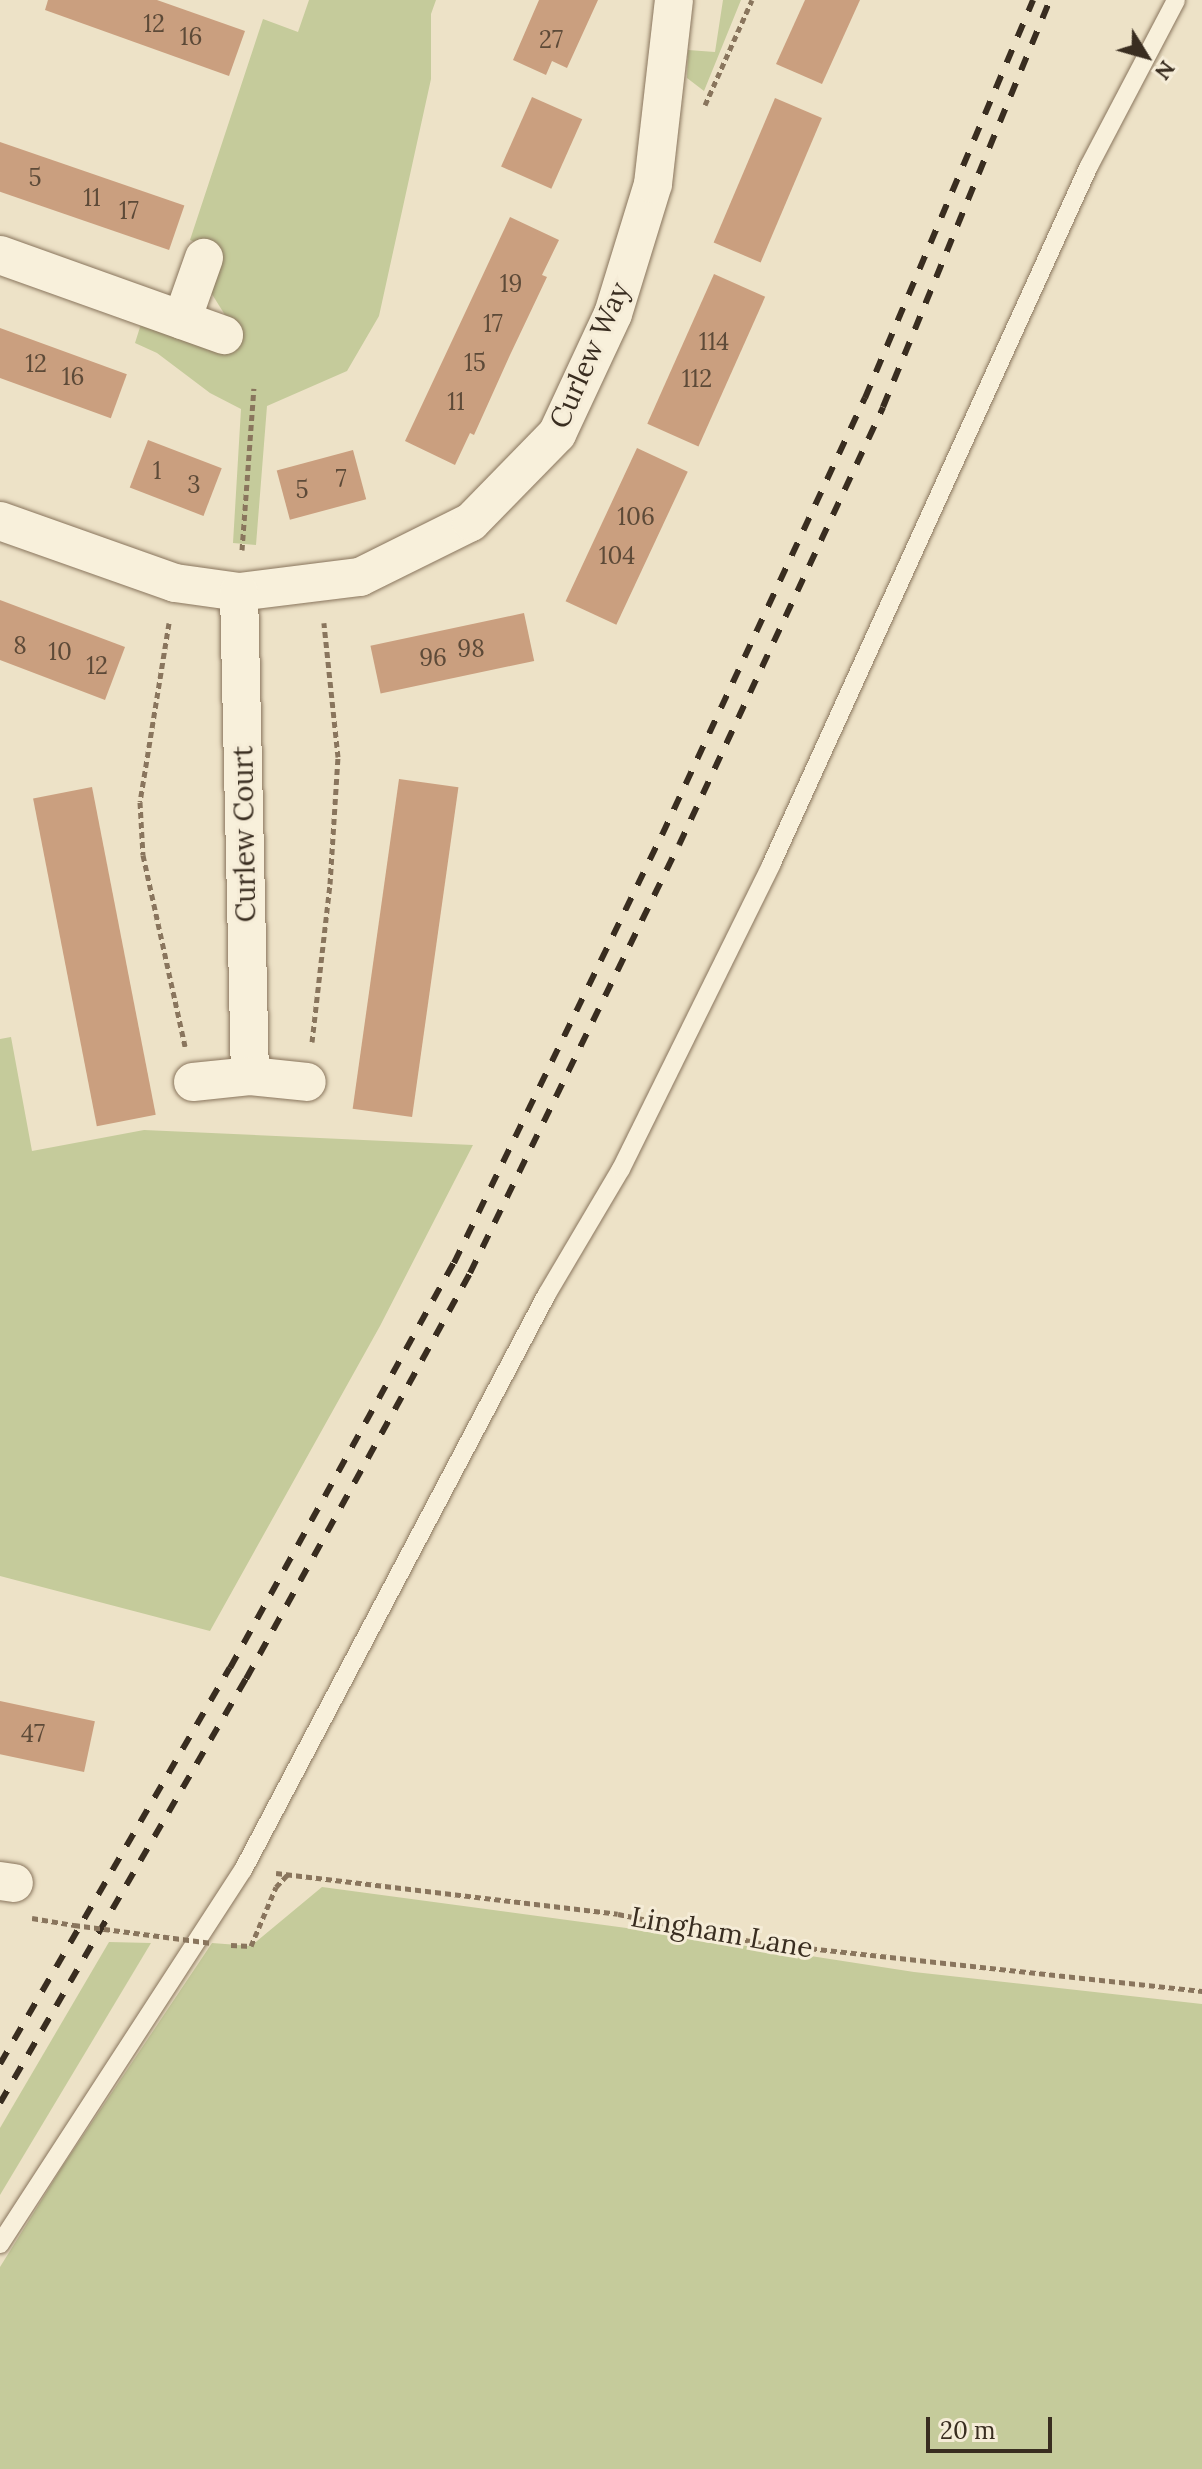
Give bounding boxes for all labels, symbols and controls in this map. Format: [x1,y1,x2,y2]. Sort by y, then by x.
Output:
house number: 12 [143,10,165,38]
north arrow [1106,16,1186,96]
house number: 16 [180,23,202,51]
house number: 27 [539,26,563,54]
text: N [1149,55,1181,86]
house number: 5 [28,164,42,192]
house number: 11 [83,184,101,212]
house number: 17 [119,197,139,225]
house number: 19 [500,270,522,298]
street label: Curlew Way [542,277,636,433]
house number: 17 [483,310,503,338]
house number: 114 [699,328,729,356]
house number: 15 [464,349,486,377]
house number: 12 [25,350,47,378]
house number: 16 [62,363,84,391]
house number: 112 [682,365,712,393]
house number: 11 [447,388,465,416]
house number: 1 [153,457,161,485]
house number: 7 [335,465,347,493]
house number: 3 [187,471,201,499]
house number: 5 [295,476,309,504]
house number: 106 [617,503,655,531]
house number: 104 [599,542,635,570]
house number: 8 [13,632,27,660]
house number: 98 [457,635,485,663]
house number: 10 [48,638,72,666]
house number: 96 [419,644,447,672]
house number: 12 [86,652,108,680]
street label: Curlew Court [226,745,262,923]
house number: 47 [21,1720,45,1748]
street label: Lingham Lane [628,1899,816,1965]
scale bar [930,2401,1056,2451]
text: 20 m [940,2415,996,2446]

